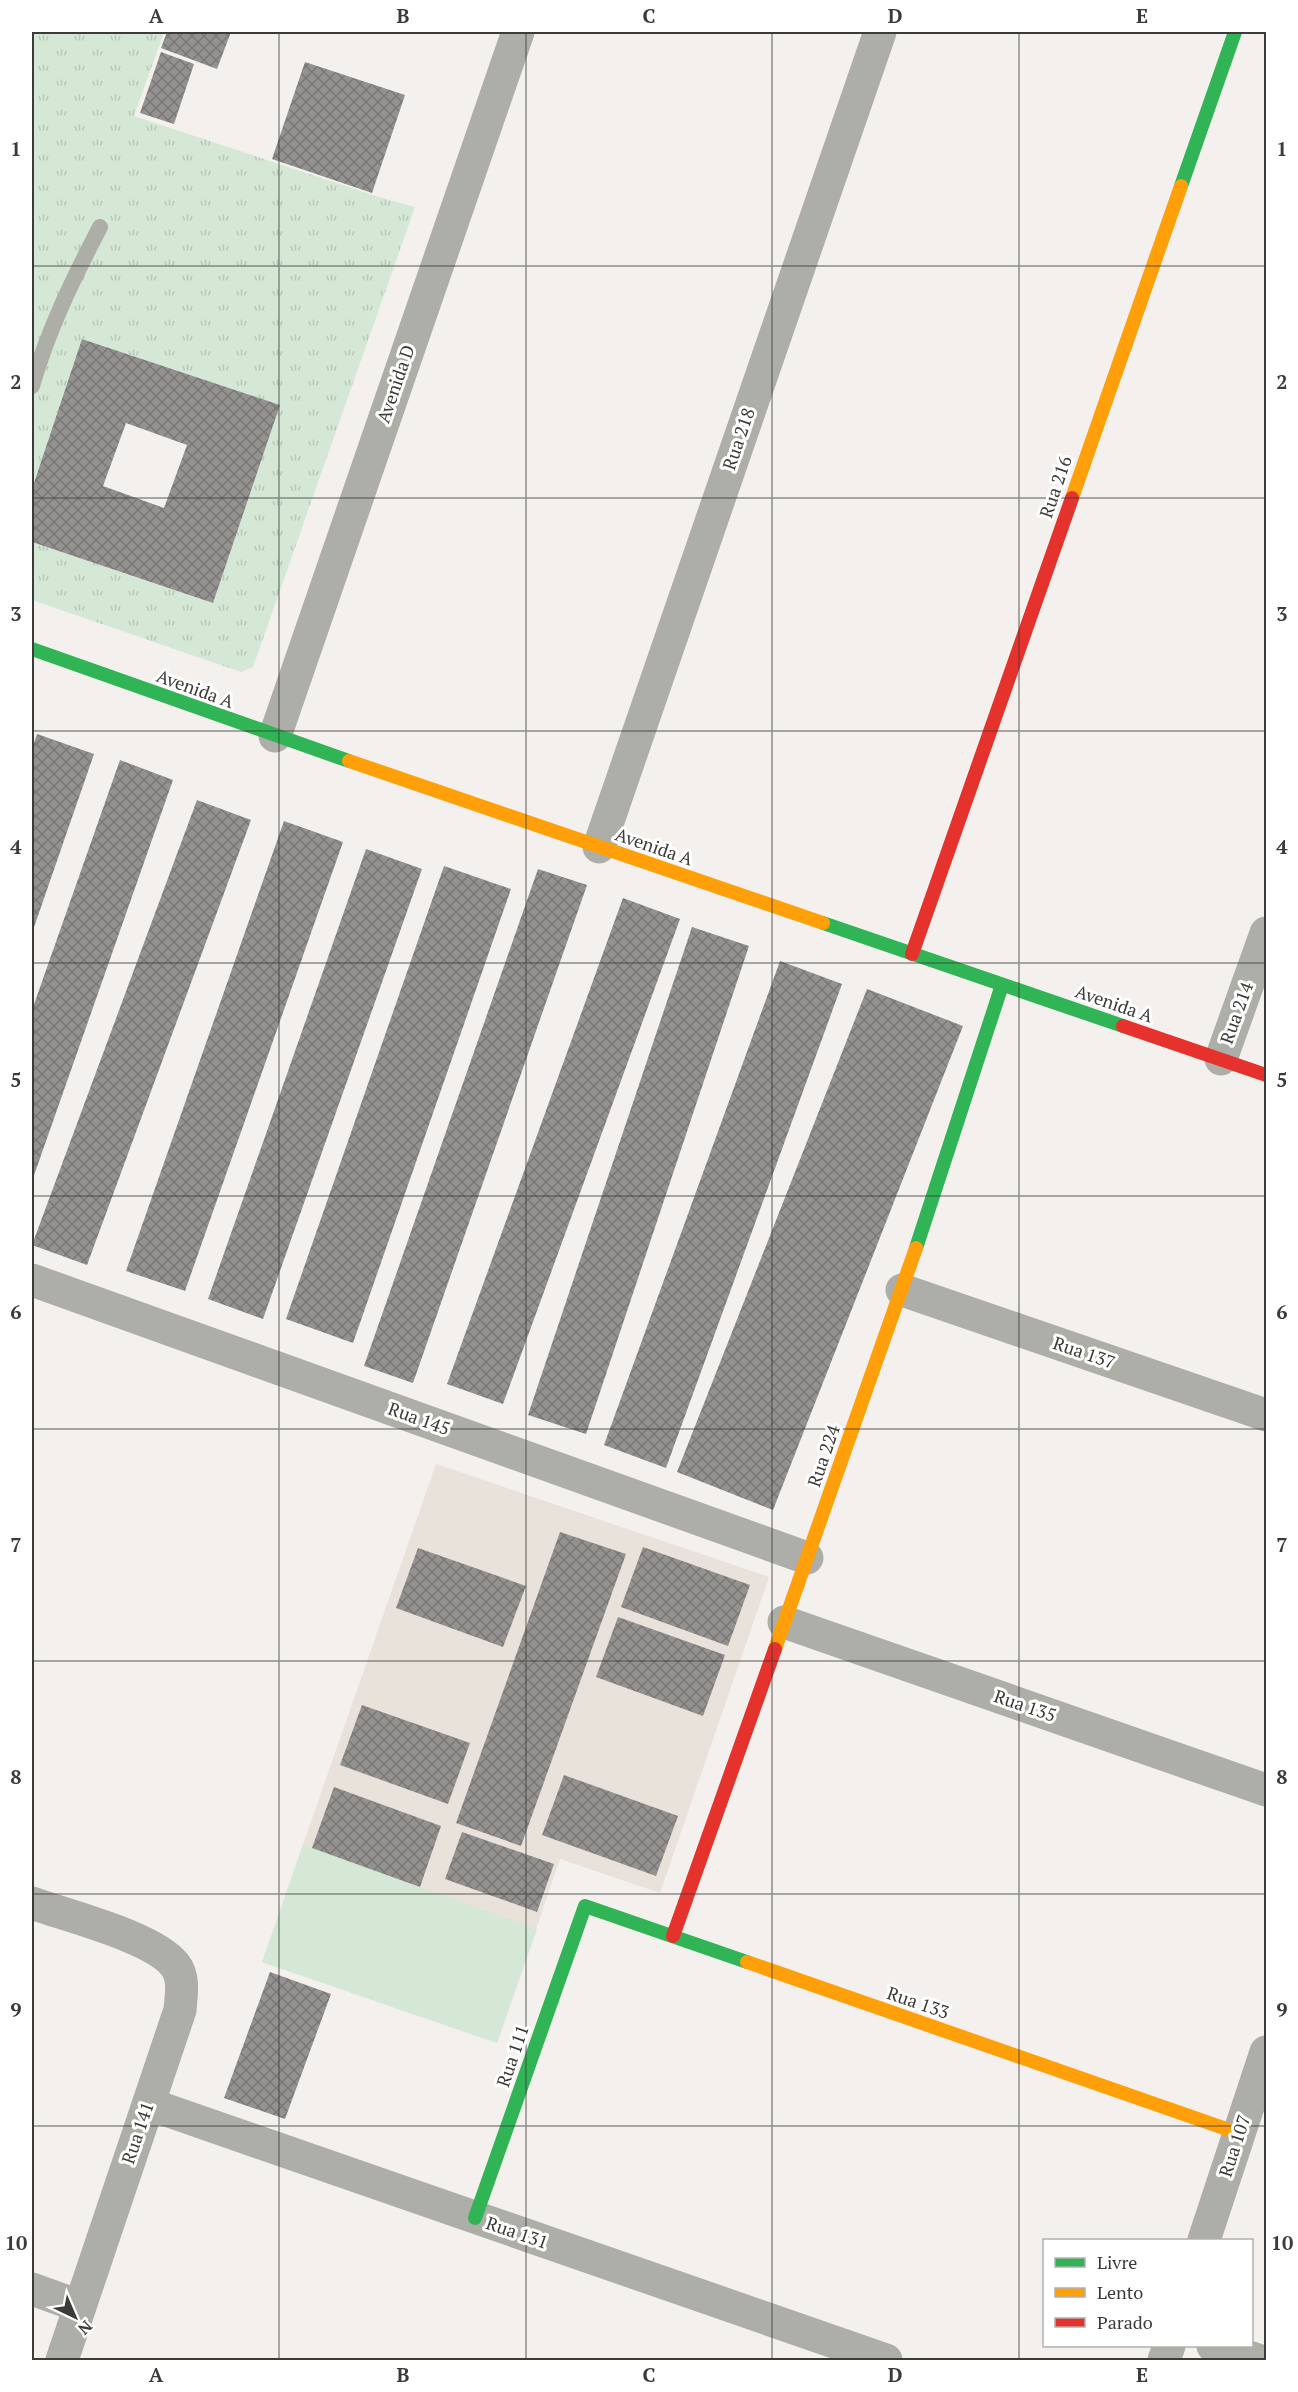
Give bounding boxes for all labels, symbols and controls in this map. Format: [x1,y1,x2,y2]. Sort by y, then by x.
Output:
text: A [149,2,164,29]
text: B [397,2,410,29]
text: C [642,2,656,29]
text: D [888,2,902,29]
text: E [1136,2,1148,29]
text: 1 [10,135,22,162]
text: 1 [1276,135,1288,162]
street label: Avenida D [370,341,420,426]
text: 2 [10,368,22,395]
text: 2 [1276,368,1288,395]
street label: Rua 218 [716,404,760,473]
street label: Rua 216 [1033,452,1077,521]
text: 3 [10,600,22,627]
text: 3 [1276,600,1288,627]
street label: Avenida A [153,663,238,713]
street label: Avenida A [612,822,697,871]
text: 4 [10,833,22,860]
text: 4 [1276,833,1288,860]
street label: Rua 214 [1214,978,1258,1047]
street label: Avenida A [1072,979,1157,1028]
text: 5 [10,1066,22,1093]
text: 5 [1276,1066,1288,1093]
text: 6 [10,1298,22,1325]
text: 6 [1276,1298,1288,1325]
street label: Rua 137 [1050,1330,1119,1374]
street label: Rua 145 [385,1396,454,1440]
street label: Rua 224 [801,1421,845,1490]
text: 7 [10,1531,22,1558]
text: 7 [1276,1531,1288,1558]
street label: Rua 135 [991,1683,1060,1727]
text: 8 [10,1763,22,1790]
text: 8 [1276,1763,1288,1790]
street label: Rua 133 [884,1980,953,2024]
text: 9 [10,1996,22,2023]
text: 9 [1276,1996,1288,2023]
street label: Rua 111 [490,2021,534,2090]
street label: Rua 141 [115,2098,159,2167]
street label: Rua 107 [1213,2112,1255,2180]
street label: Rua 131 [483,2210,552,2254]
text: 10 [5,2229,27,2256]
text: 10 [1271,2229,1293,2256]
legend [1043,2239,1253,2347]
text: Livre [1097,2250,1137,2274]
text: Lento [1097,2280,1143,2304]
north arrow [45,2287,105,2347]
text: Parado [1097,2310,1153,2334]
text: N [73,2316,97,2340]
text: A [149,2361,164,2388]
text: B [397,2361,410,2388]
text: C [642,2361,656,2388]
text: D [888,2361,902,2388]
text: E [1136,2361,1148,2388]

